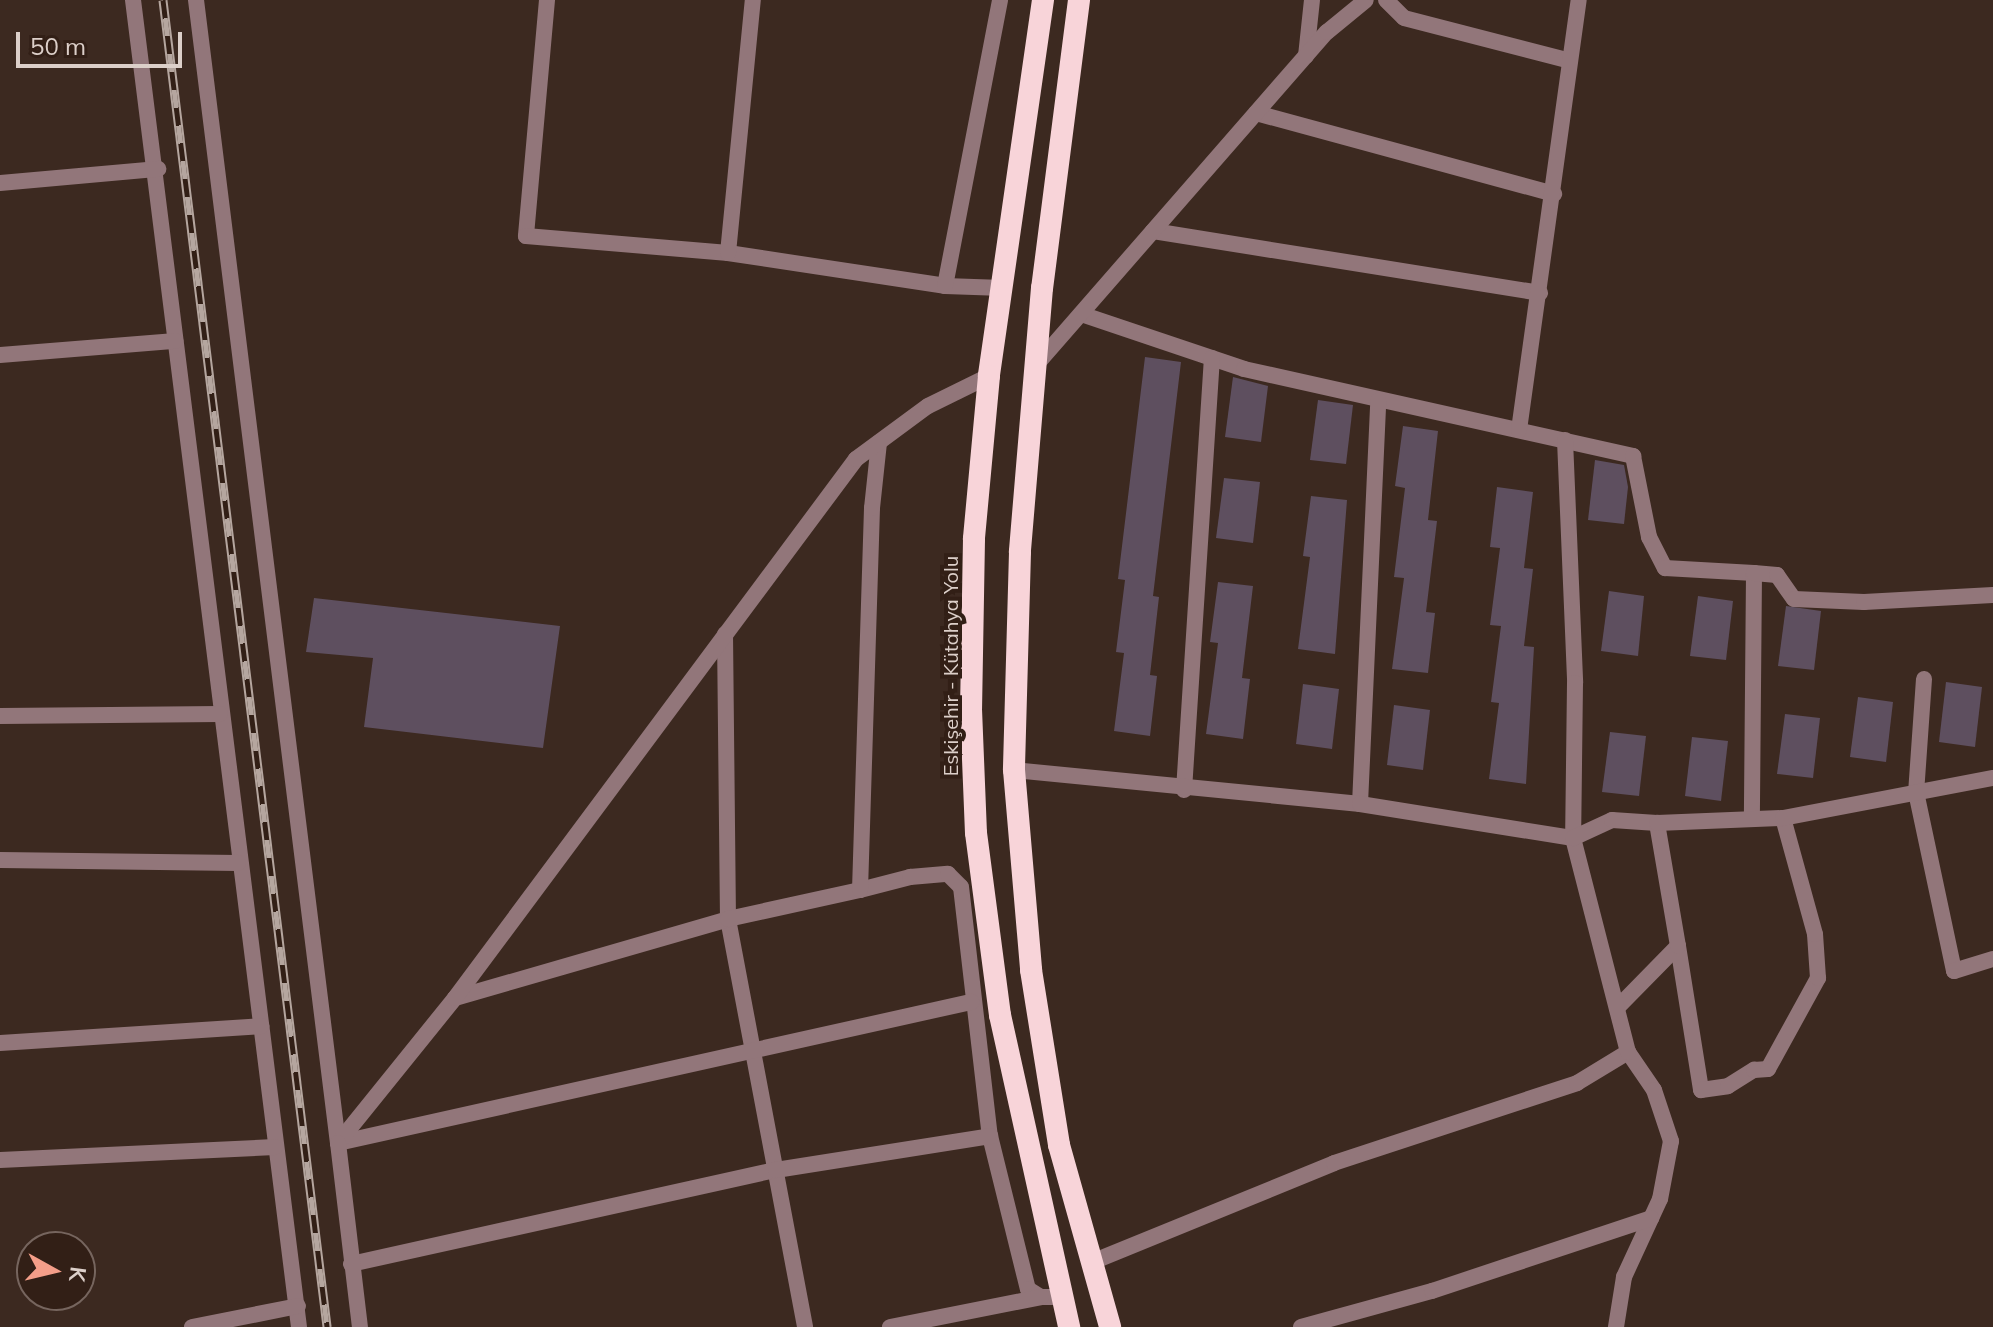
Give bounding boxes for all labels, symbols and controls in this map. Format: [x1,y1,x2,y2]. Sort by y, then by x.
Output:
scale bar [20,16,186,66]
text: 50 m [30,31,86,61]
street label: Eskişehir - Kütahya Yolu [938,556,962,776]
north arrow [16,1231,96,1311]
text: K [63,1265,93,1283]

